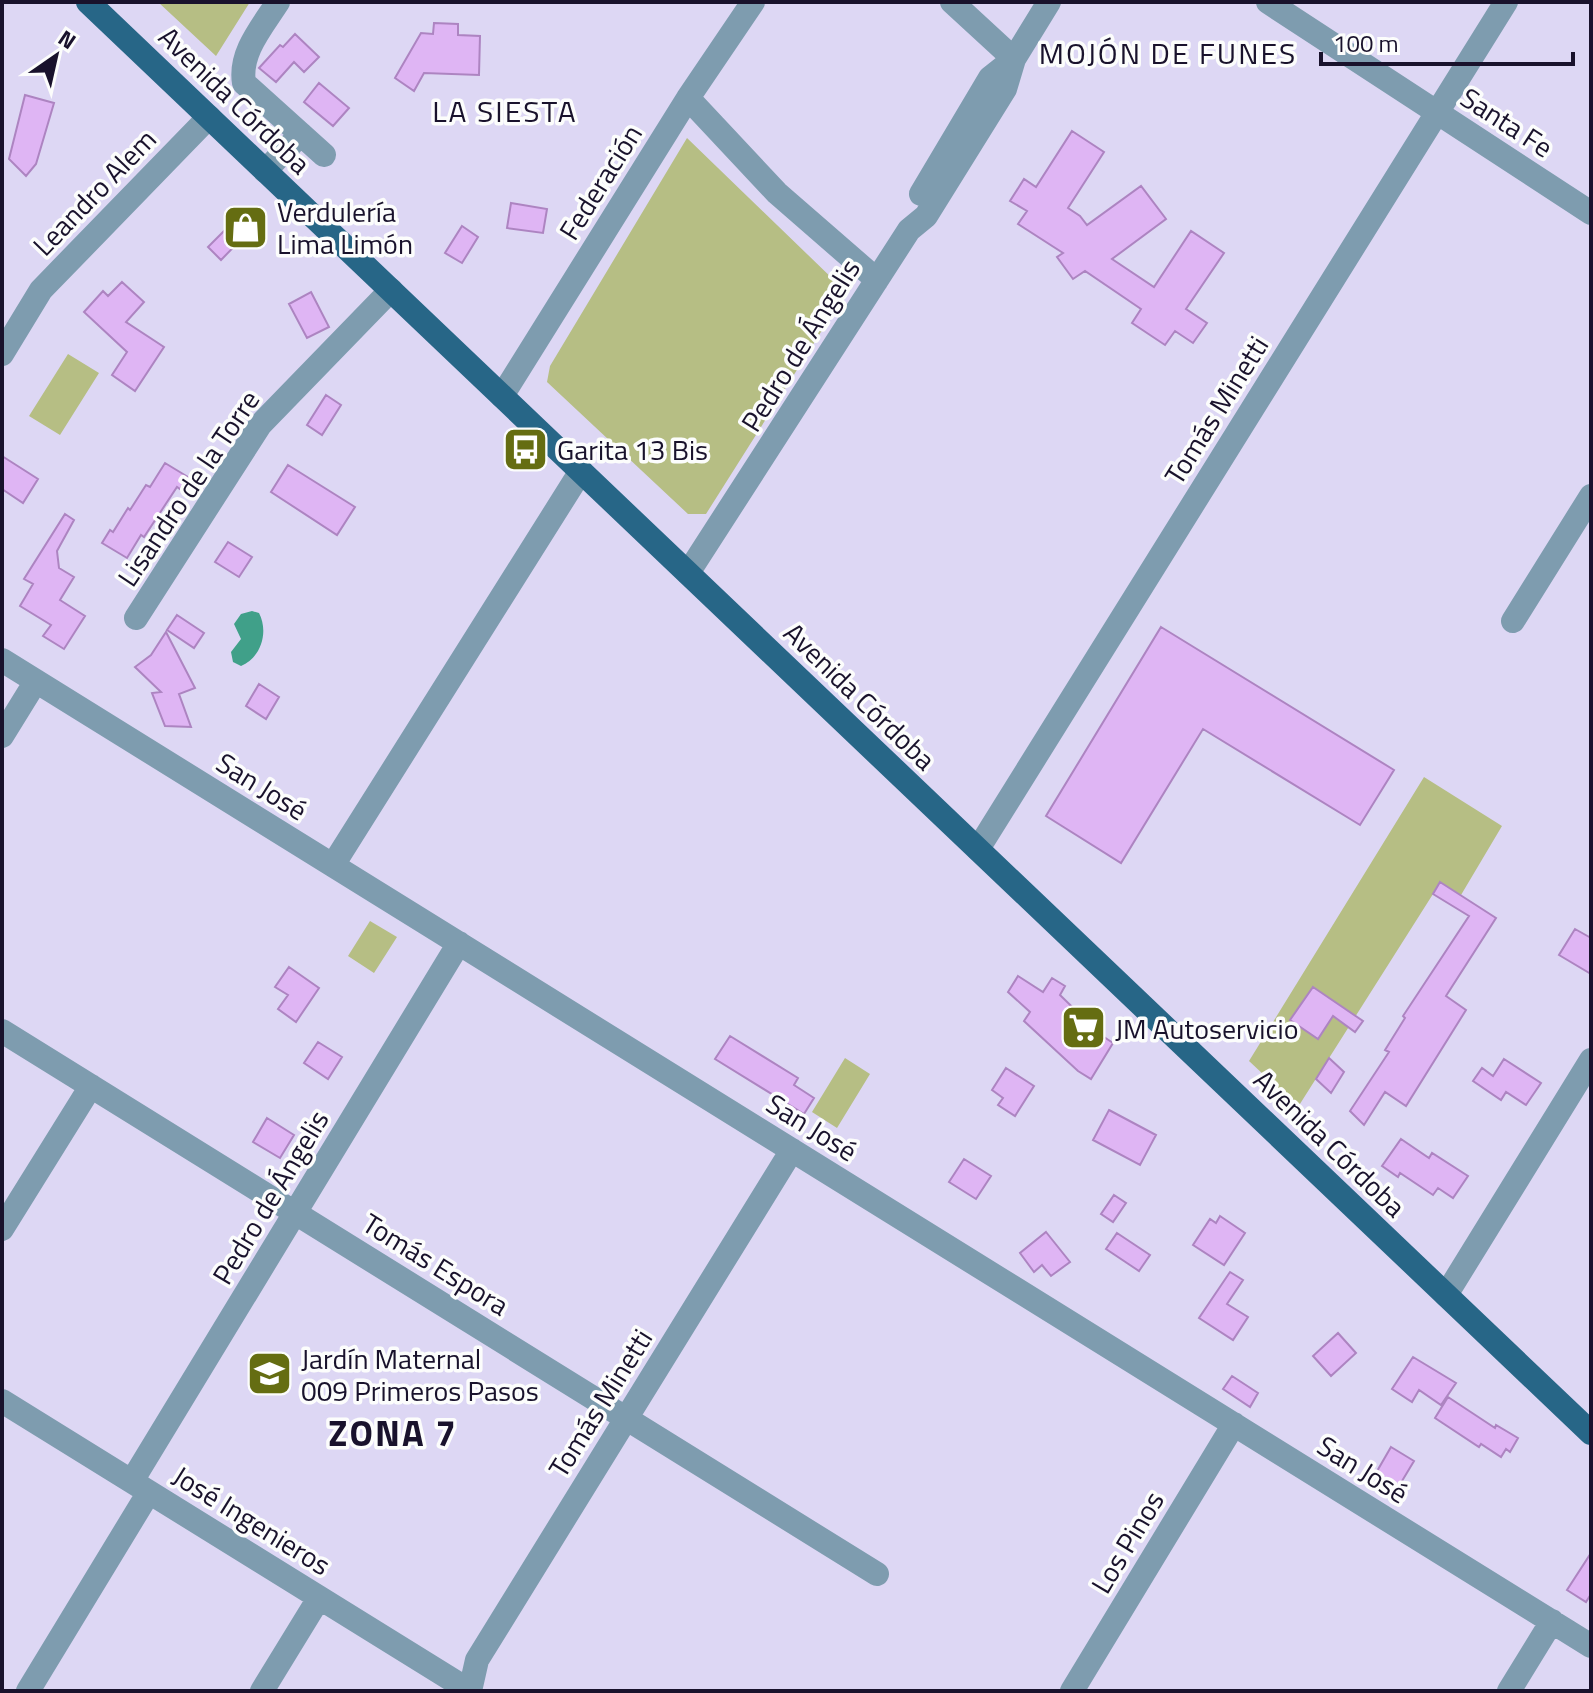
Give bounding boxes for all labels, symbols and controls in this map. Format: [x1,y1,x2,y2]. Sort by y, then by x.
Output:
north arrow [16,16,96,96]
street label: Avenida Córdoba [149,16,321,184]
scale bar [1321,16,1573,66]
text: N [51,21,83,58]
text: 100 m [1333,25,1399,61]
district label: MOJÓN DE FUNES [1039,30,1297,76]
street label: Santa Fe [1452,76,1562,168]
district label: LA SIESTA [432,88,578,134]
street label: Federación [548,116,652,248]
street label: Leandro Alem [22,119,166,265]
place label: Verdulería Lima Limón [277,190,413,265]
shop icon: Verdulería Lima Limón [222,203,270,251]
street label: Pedro de Ángelis [730,250,870,440]
street label: Tomás Minetti [1153,327,1279,493]
street label: Lisandro de la Torre [106,381,270,595]
bus stop icon: Garita 13 Bis [502,425,550,473]
place label: Garita 13 Bis [557,428,708,471]
street label: Avenida Córdoba [774,612,946,780]
street label: San José [208,741,316,831]
supermarket icon: JM Autoservicio [1060,1004,1108,1052]
place label: JM Autoservicio [1115,1007,1299,1050]
street label: Avenida Córdoba [1244,1059,1416,1227]
street label: San José [758,1082,866,1172]
street label: Pedro de Ángelis [201,1102,339,1292]
street label: Tomás Espora [354,1202,518,1326]
street label: Tomás Minetti [537,1320,663,1486]
place label: Jardín Maternal 009 Primeros Pasos [301,1337,539,1412]
school or university icon: Jardín Maternal 009 Primeros Pasos [246,1350,294,1398]
district label: ZONA 7 [328,1405,458,1460]
street label: San José [1309,1424,1417,1514]
street label: José Ingenieros [165,1454,339,1586]
street label: Los Pinos [1080,1483,1174,1601]

